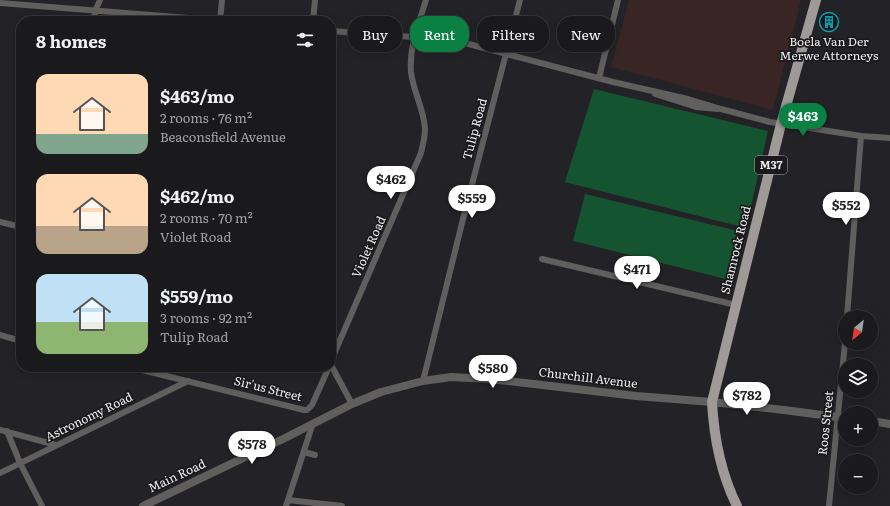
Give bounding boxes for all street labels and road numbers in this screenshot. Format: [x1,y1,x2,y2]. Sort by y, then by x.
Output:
street label: Tulip Road [457,95,491,162]
road number: M37 [755,156,787,174]
street label: Shamrock Road [715,203,755,296]
street label: Violet Road [346,212,390,280]
street label: Churchill Avenue [538,362,639,392]
street label: Sir'us Street [232,371,304,405]
street label: Astronomy Road [42,387,136,445]
street label: Roos Street [813,390,837,456]
street label: Main Road [145,454,209,496]

